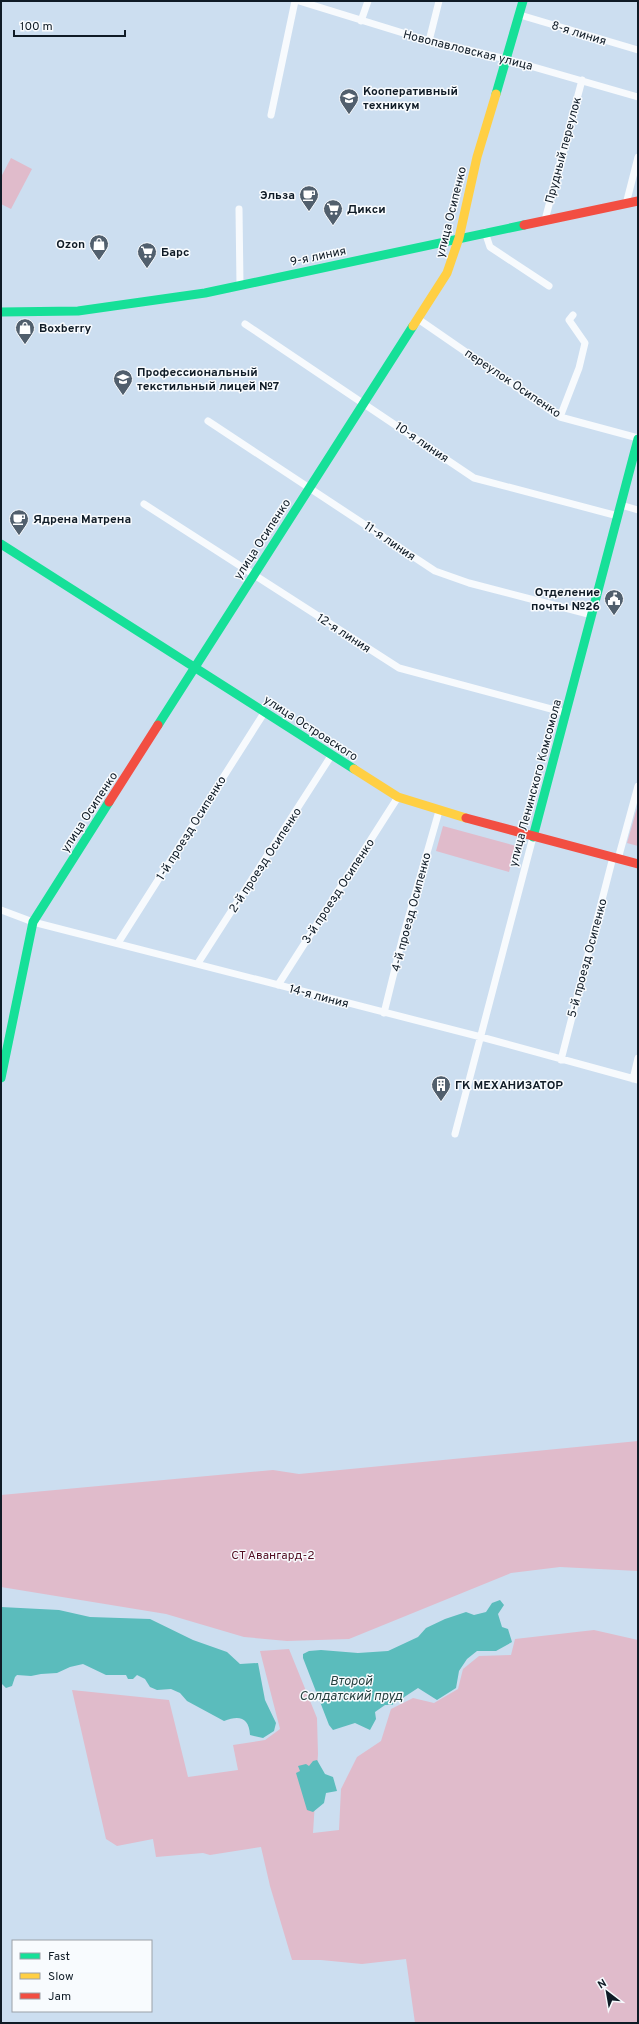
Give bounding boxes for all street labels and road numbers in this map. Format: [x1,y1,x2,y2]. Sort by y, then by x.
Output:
street label: 8-я линия [549,18,608,50]
street label: Новопавловская улица [401,27,534,75]
street label: Прудный переулок [542,95,586,205]
street label: улица Осипенко [433,165,471,259]
street label: 9-я линия [289,243,348,271]
street label: переулок Осипенко [461,346,564,422]
street label: 10-я линия [391,419,452,467]
street label: улица Осипенко [231,496,295,583]
street label: 11-я линия [360,519,418,565]
street label: 12-я линия [313,610,374,657]
street label: улица Островского [260,692,361,765]
street label: улица Ленинского Комсомола [506,698,566,869]
street label: улица Осипенко [58,769,122,856]
street label: 1-й проезд Осипенко [153,773,231,884]
street label: 2-й проезд Осипенко [226,805,306,916]
street label: 3-й проезд Осипенко [299,836,379,947]
street label: 4-й проезд Осипенко [388,851,436,974]
street label: 5-й проезд Осипенко [564,897,612,1020]
street label: 14-я линия [287,981,350,1013]

